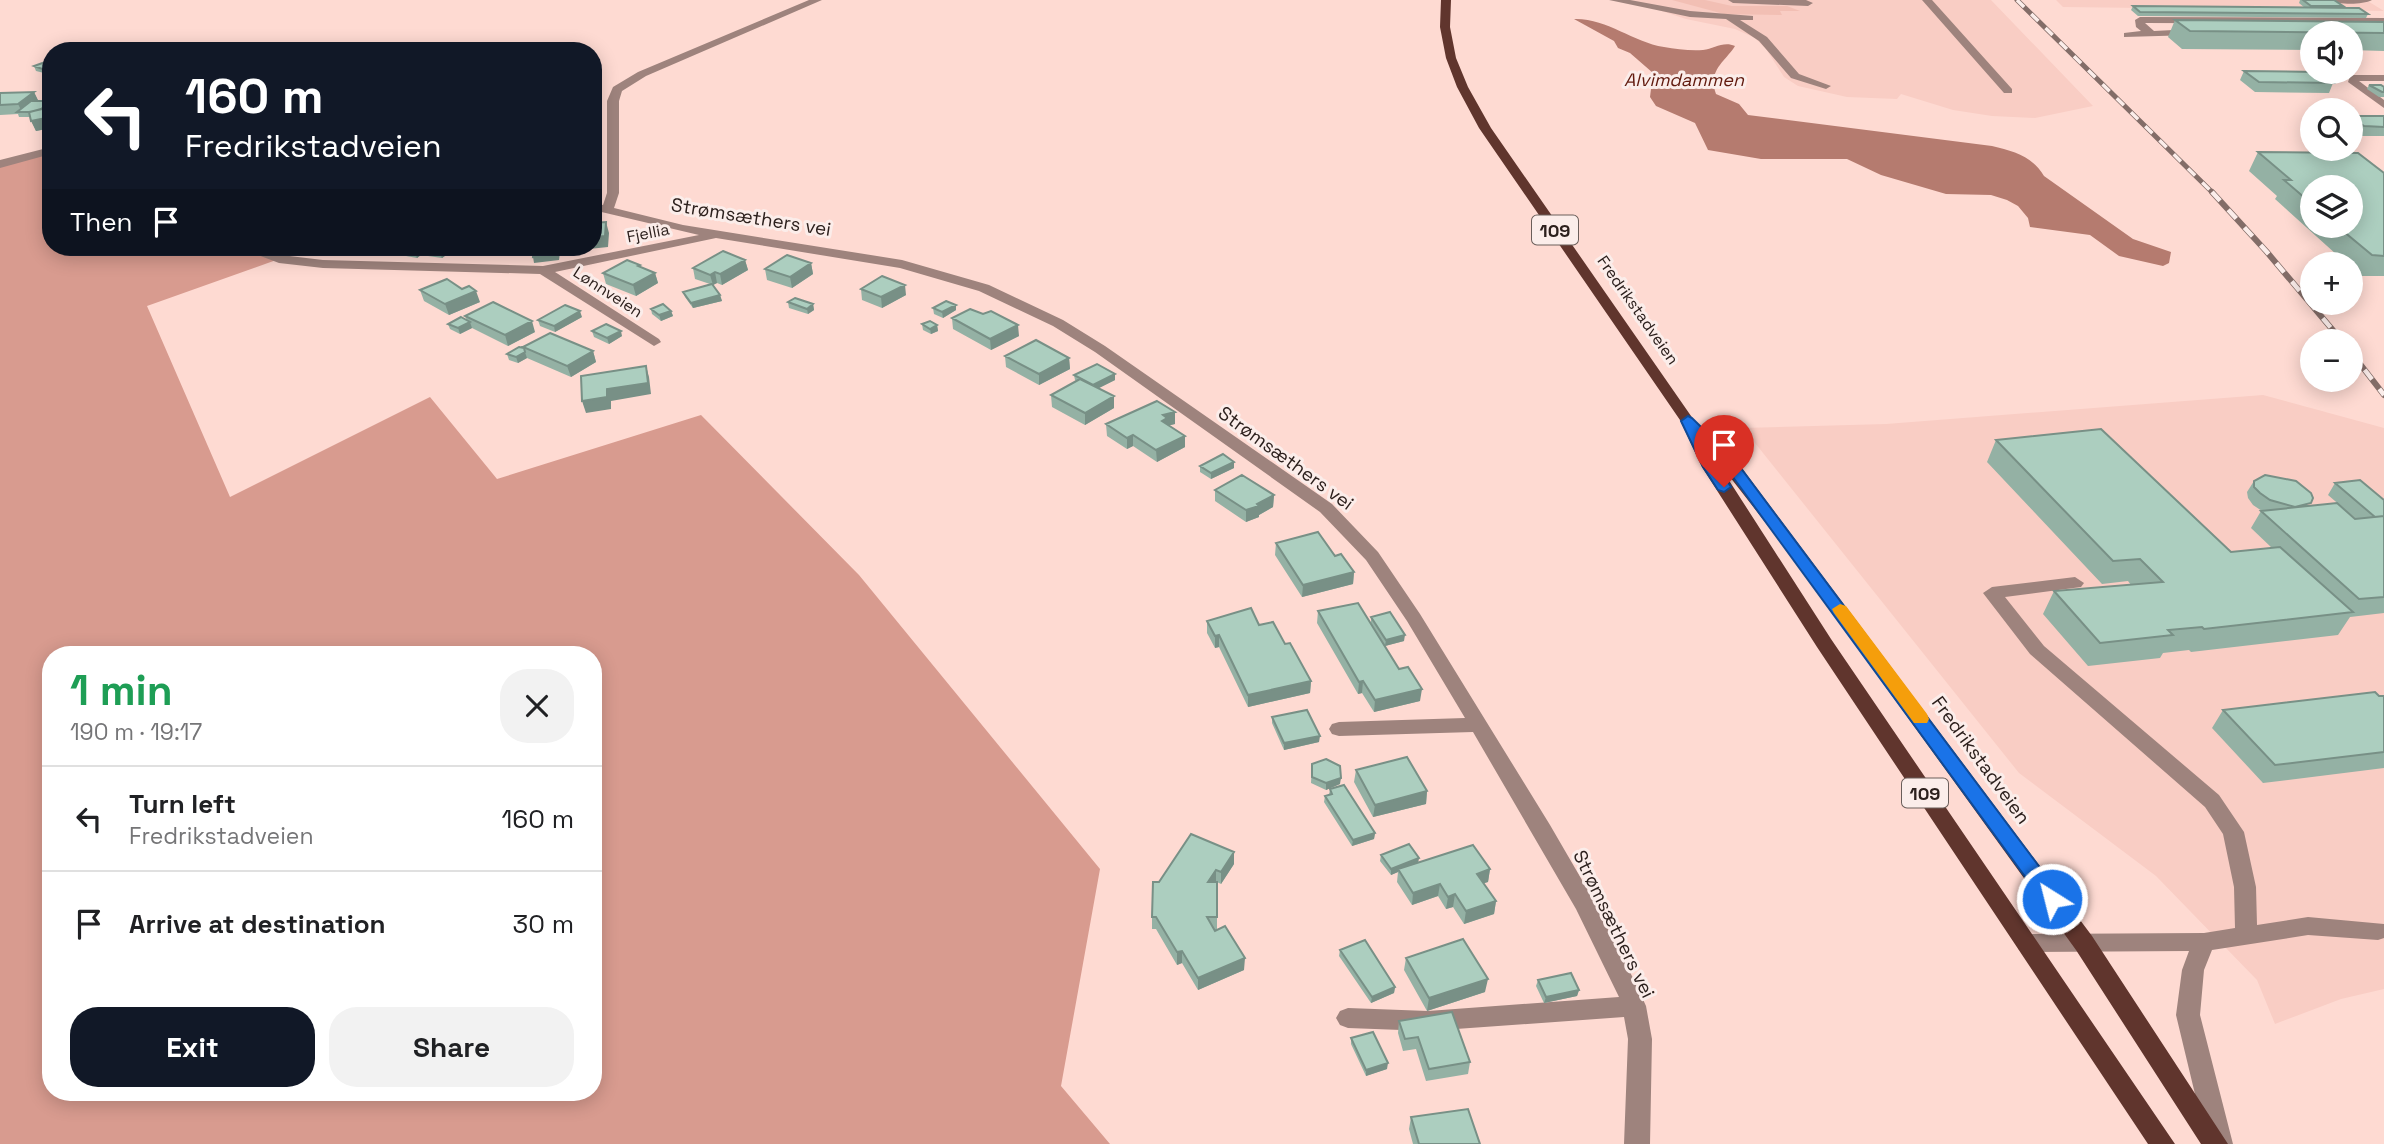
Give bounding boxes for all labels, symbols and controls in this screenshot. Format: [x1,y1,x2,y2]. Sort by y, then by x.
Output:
map controls [2300,21,2363,392]
button: sound [2300,21,2363,84]
text: 160 m [185,65,323,127]
water label: Alvimdammen [1624,68,1745,91]
icon: left [70,70,161,161]
button: search [2300,98,2363,161]
text: Fredrikstadveien [185,126,442,166]
button: layers [2300,175,2363,238]
street label: Strømsæthers vei [669,192,833,242]
icon: arrive [147,203,185,241]
text: Then [70,205,133,239]
road number: 109 [1532,215,1578,244]
street label: Fjellia [625,219,671,247]
street label: Fredrikstadveien [1593,251,1683,369]
button: + [2300,252,2363,315]
street label: Lønnveien [569,262,647,322]
button: − [2300,329,2363,392]
street label: Strømsæthers vei [1213,400,1359,516]
pin [1694,415,1754,487]
icon: arrive [1705,426,1743,464]
text: 1 min [70,664,173,717]
button: close [500,669,574,743]
street label: Fredrikstadveien [1926,691,2036,829]
text: 190 m · 19:17 [70,717,202,747]
road number: 109 [1902,778,1948,808]
text: Turn left [129,787,236,821]
icon: left [70,800,108,838]
text: 160 m [502,802,574,836]
text: Fredrikstadveien [129,821,314,851]
street label: Strømsæthers vei [1567,846,1661,1002]
position arrow [2015,862,2089,936]
icon: arrive [70,905,108,943]
text: Arrive at destination [129,907,386,941]
text: 30 m [513,907,574,941]
button: Exit [70,1007,315,1087]
button: Share [329,1007,574,1087]

